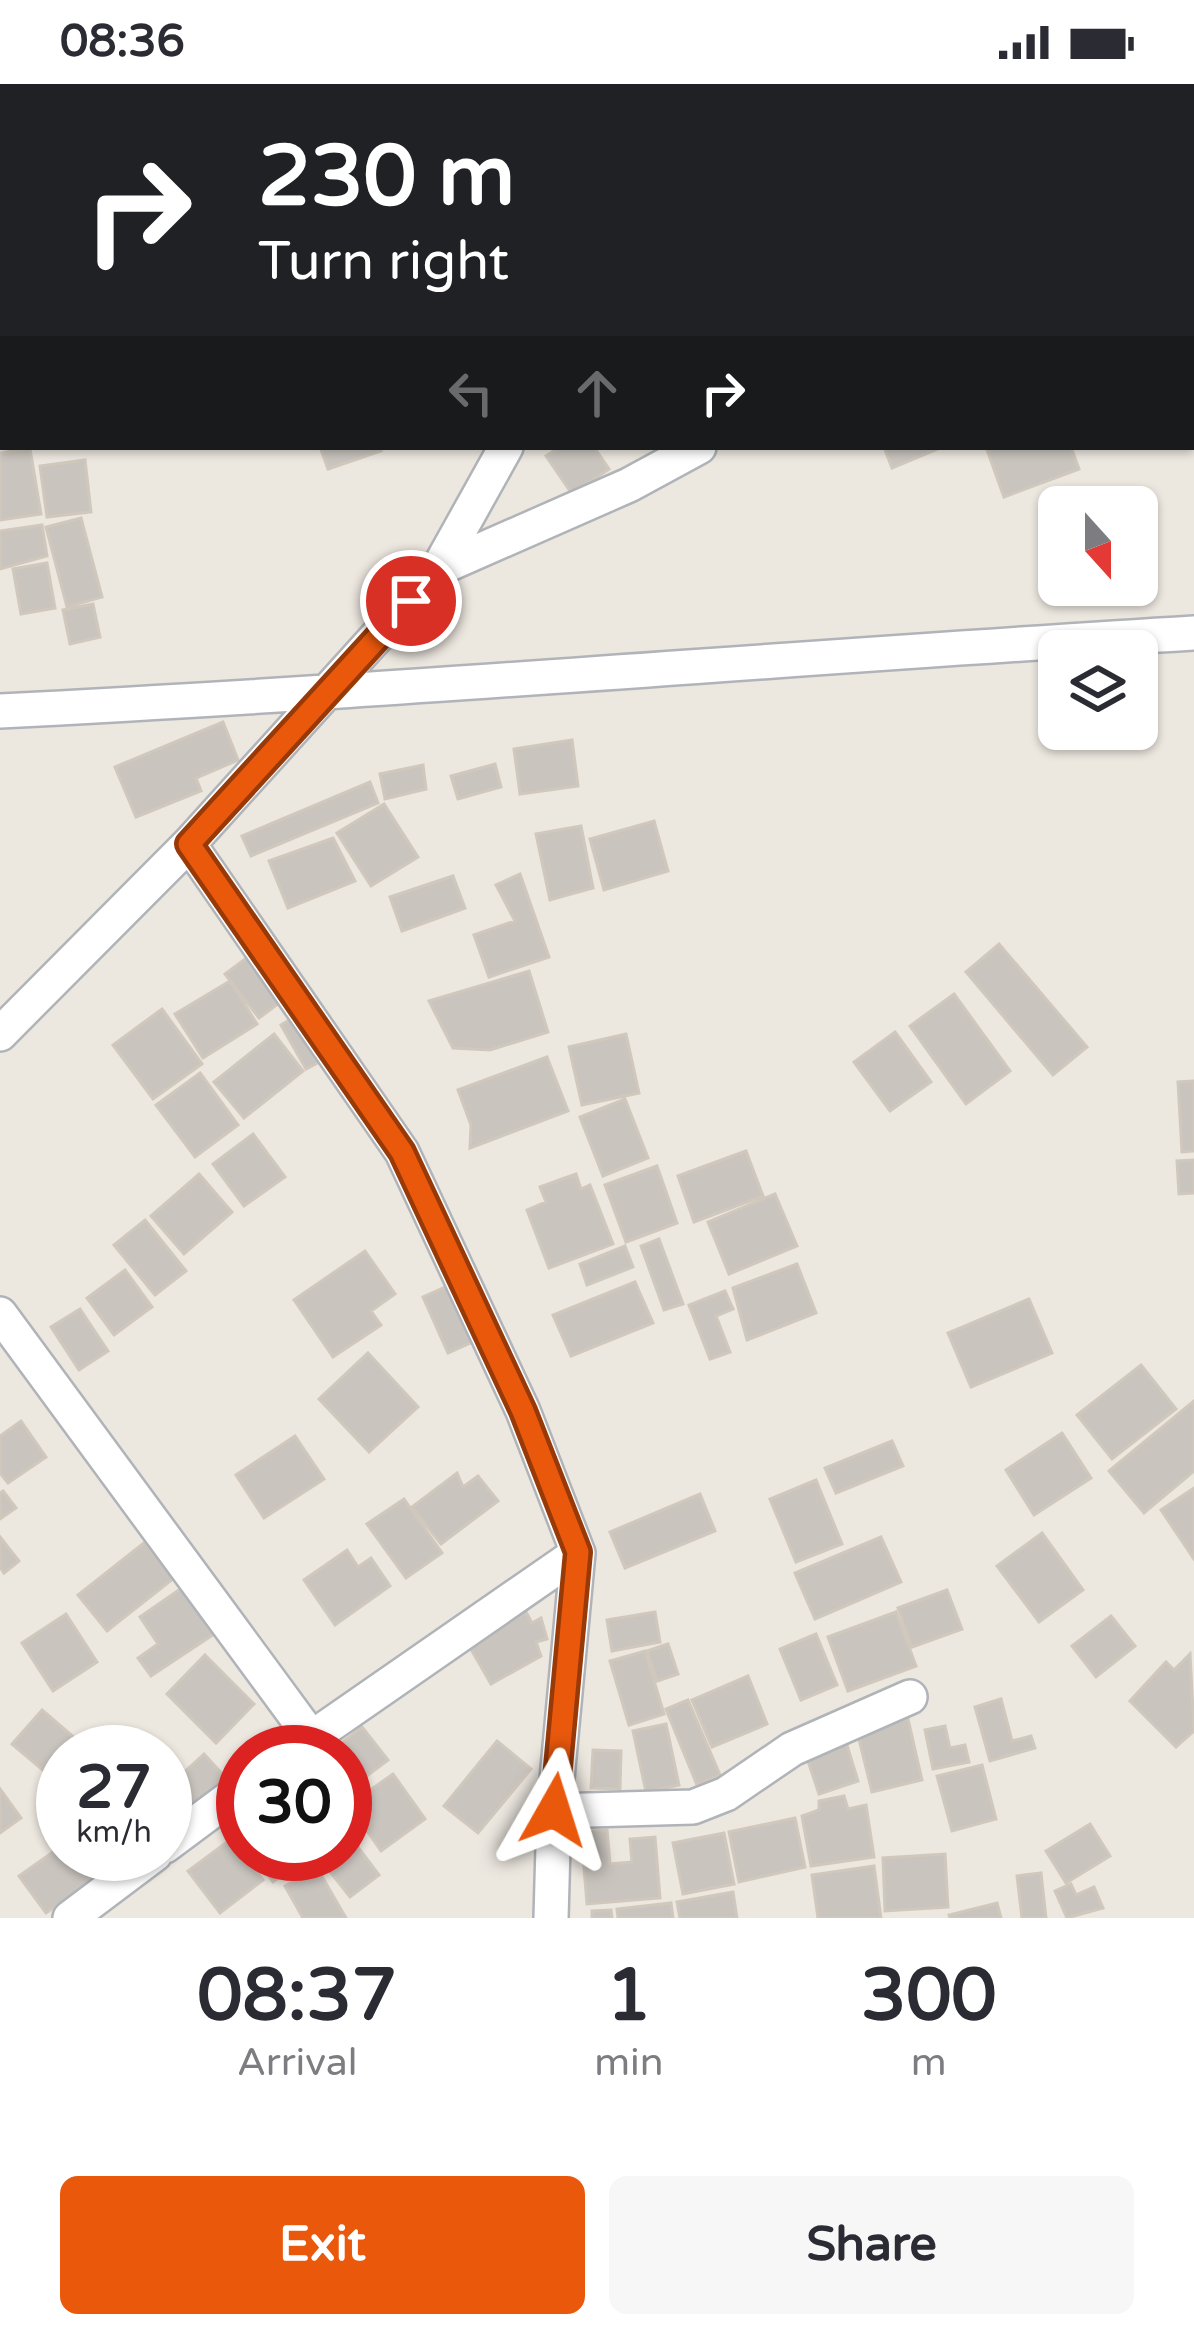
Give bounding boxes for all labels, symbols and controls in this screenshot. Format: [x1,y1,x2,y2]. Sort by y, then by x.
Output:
text: 08:36 [60,15,185,69]
text: 230 m [258,127,515,228]
icon: right [60,132,216,288]
text: Turn right [258,229,509,294]
icon: left [438,360,504,426]
icon: ahead [564,360,630,426]
icon: right [690,360,756,426]
north arrow [1038,486,1158,606]
map controls [1038,486,1158,750]
pin [360,550,462,652]
icon: arrive [378,568,444,634]
button: layers [1038,630,1158,750]
speed limit sign: 30 [216,1725,372,1881]
position arrow [491,1747,617,1873]
text: 27 [76,1752,152,1824]
text: km/h [76,1814,152,1851]
text: 08:37 [197,1953,397,2040]
text: 1 [606,1953,652,2040]
text: 300 [861,1953,997,2040]
text: Arrival [237,2039,357,2086]
text: min [594,2039,664,2086]
text: m [911,2039,947,2086]
button: Exit [60,2176,585,2314]
button: Share [609,2176,1134,2314]

